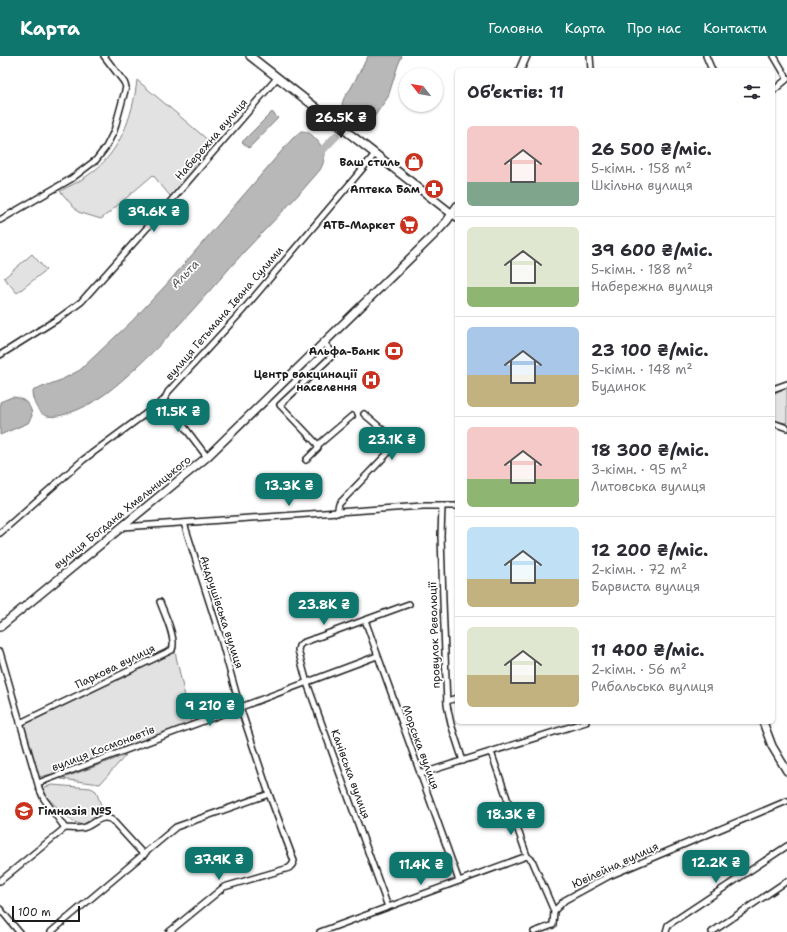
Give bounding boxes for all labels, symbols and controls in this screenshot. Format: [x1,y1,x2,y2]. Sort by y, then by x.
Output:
text: Карта [20,16,80,41]
text: Головна [488,19,543,37]
text: Карта [565,19,605,37]
text: Про нас [627,19,681,37]
text: Контакти [703,19,767,37]
north arrow [399,68,443,112]
map controls [399,68,443,112]
text: Об’єктів: 11 [467,81,564,103]
icon: filters [741,81,763,103]
street label: Набережна вулиця [172,95,251,183]
pin: 26.5K ₴ [304,105,378,139]
text: 26.5K ₴ [315,109,367,126]
text: 26 500 ₴/міс. [591,138,712,160]
icon: home [499,142,547,190]
shop icon: Ваш стиль [403,151,425,173]
place label: Ваш стиль [339,155,400,170]
text: 5-кімн. · 158 m² [591,160,692,177]
text: Шкільна вулиця [591,177,693,194]
pharmacy icon: Аптека Бам [423,178,445,200]
place label: Аптека Бам [350,182,420,197]
pin: 39.6K ₴ [117,199,191,233]
text: 39.6K ₴ [128,203,180,220]
supermarket icon: АТБ-Маркет [398,214,420,236]
place label: АТБ-Маркет [323,218,395,233]
text: 39 600 ₴/міс. [591,239,713,261]
street label: вулиця Гетьмана Івана Сулими [162,243,287,384]
icon: home [499,243,547,291]
water label: Альта [167,256,203,292]
text: 5-кімн. · 188 m² [591,261,693,278]
text: Набережна вулиця [591,278,713,295]
text: 23 100 ₴/міс. [591,339,708,361]
bank icon: Альфа-Банк [383,340,405,362]
icon: home [499,343,547,391]
place label: Альфа-Банк [309,344,380,359]
text: 5-кімн. · 148 m² [591,361,692,378]
place label: Центр вакцинації населення [254,367,358,395]
hospital icon: Центр вакцинації населення [360,369,382,391]
text: Будинок [591,378,646,395]
pin: 11.5K ₴ [141,399,215,433]
text: 11.5K ₴ [156,403,201,420]
pin: 23.1K ₴ [355,427,429,461]
text: 23.1K ₴ [368,431,416,448]
text: 18 300 ₴/міс. [591,439,709,461]
icon: home [499,443,547,491]
street label: вулиця Богдана Хмельницького [50,452,194,573]
text: 3-кімн. · 95 m² [591,461,688,478]
pin: 13.3K ₴ [252,473,326,507]
text: 13.3K ₴ [264,477,314,494]
text: Литовська вулиця [591,478,706,495]
text: 12 200 ₴/міс. [591,539,708,561]
icon: home [499,543,547,591]
street label: Андрушівська вулиця [196,554,247,670]
text: 2-кімн. · 72 m² [591,561,687,578]
text: Барвиста вулиця [591,578,700,595]
street label: провулок Революції [425,581,444,689]
pin: 23.8K ₴ [287,592,361,626]
text: 23.8K ₴ [298,596,350,613]
text: 11 400 ₴/міс. [591,639,705,661]
street label: Паркова вулиця [73,641,158,692]
icon: home [499,643,547,691]
text: 2-кімн. · 56 m² [591,661,687,678]
text: Рибальська вулиця [591,678,714,695]
pin: 9 210 ₴ [173,693,247,727]
text: 9 210 ₴ [185,697,235,714]
street label: Морська вулиця [398,703,443,792]
street label: вулиця Космонавтів [50,722,157,775]
street label: Канівська вулиця [327,727,374,821]
school or university icon: Гімназія №5 [13,800,35,822]
pin: 18.3K ₴ [474,802,548,836]
place label: Гімназія №5 [38,804,112,819]
text: 18.3K ₴ [486,806,536,823]
street label: Ювілейна вулиця [570,839,661,892]
pin: 37.9K ₴ [182,847,256,881]
pin: 12.2K ₴ [679,850,753,884]
text: 37.9K ₴ [194,851,244,868]
pin: 11.4K ₴ [384,852,458,886]
text: 12.2K ₴ [691,854,741,871]
text: 11.4K ₴ [398,856,444,873]
scale bar [12,904,80,923]
text: 100 m [18,905,51,920]

